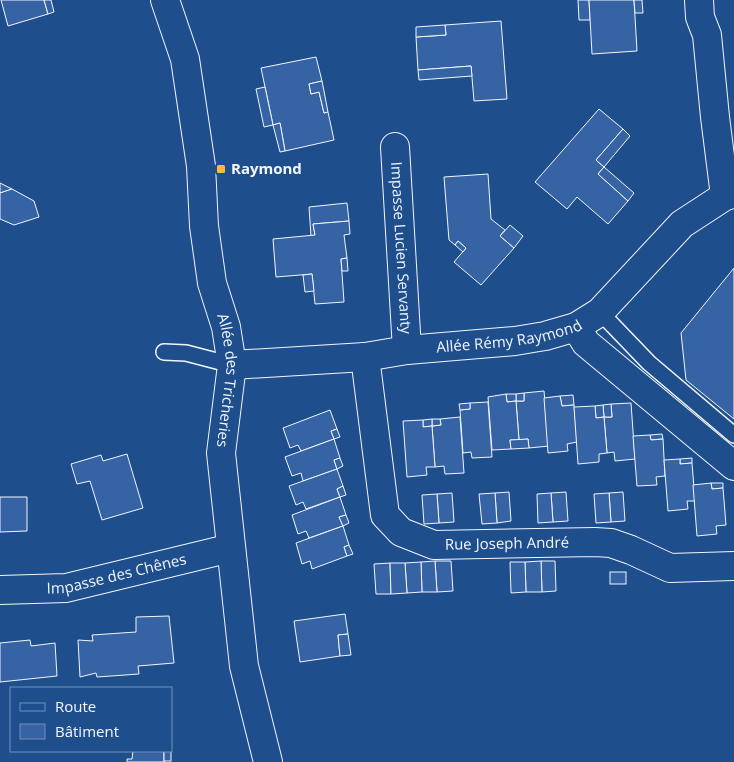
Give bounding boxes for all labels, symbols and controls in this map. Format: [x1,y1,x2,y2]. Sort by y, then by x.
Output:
place label: Raymond [231,158,302,178]
street label: Impasse Lucien Servanty [387,161,417,335]
marker: Raymond [215,163,227,175]
street label: Allée des Tricheries [213,310,243,449]
street label: Allée Rémy Raymond [436,315,586,357]
street label: Rue Joseph André [445,531,569,554]
street label: Impasse des Chênes [46,548,188,598]
legend [10,687,172,752]
text: Route [55,696,96,716]
text: Bâtiment [55,721,119,741]

